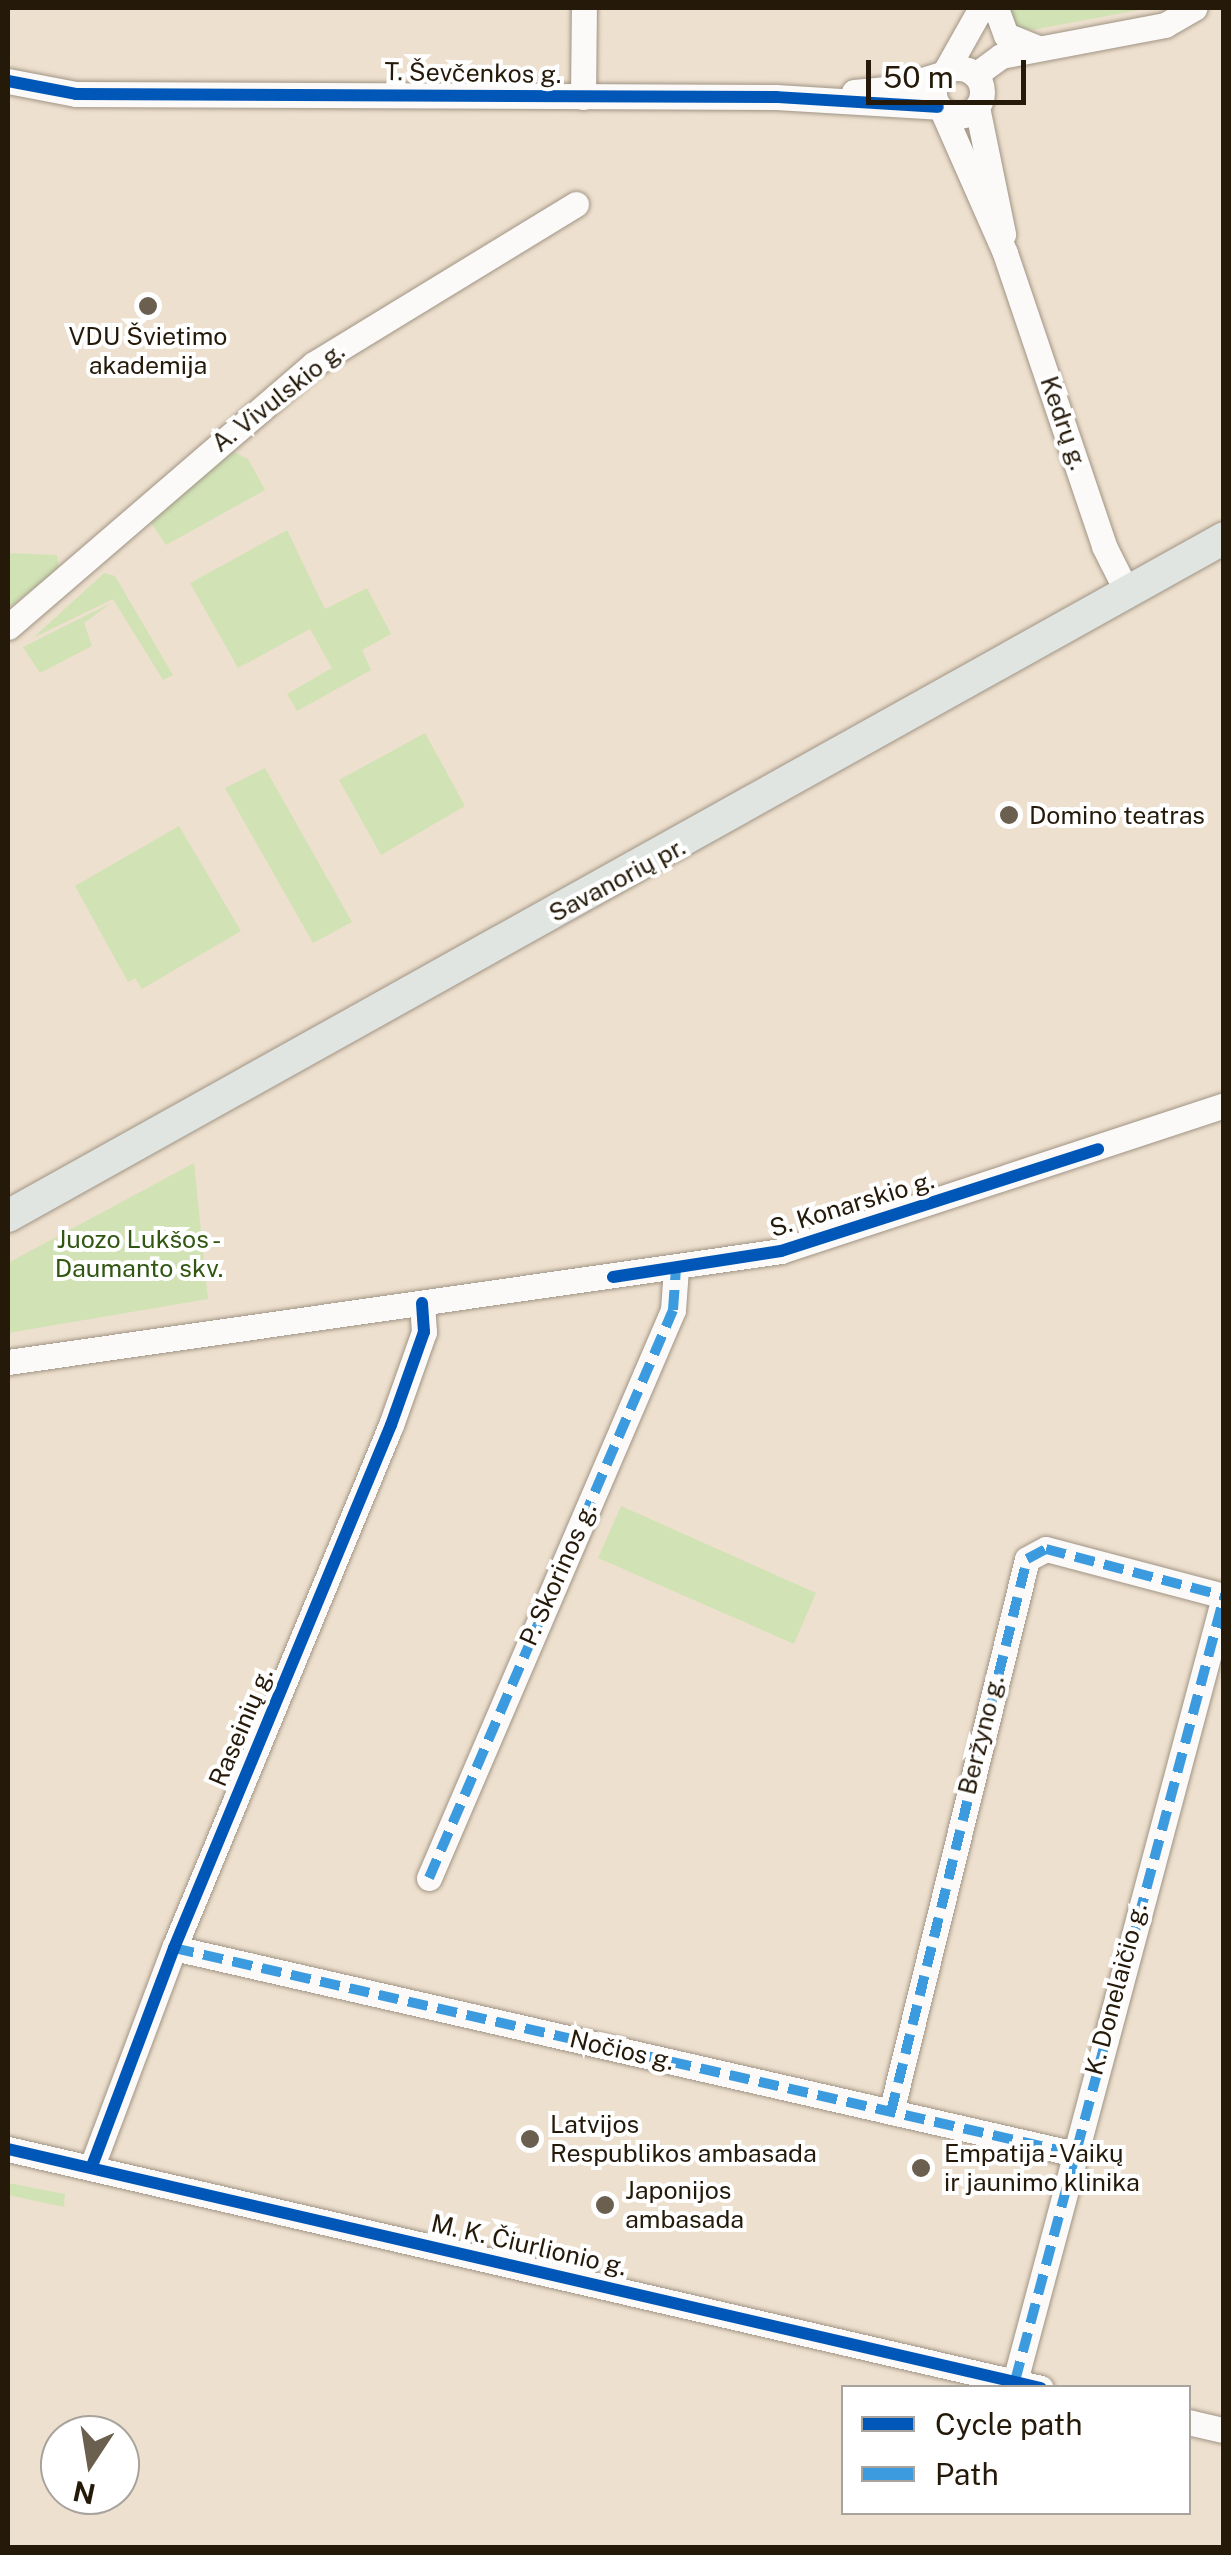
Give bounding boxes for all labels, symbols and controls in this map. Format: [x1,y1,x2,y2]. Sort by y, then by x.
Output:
scale bar [871,40,1031,102]
street label: T. Ševčenkos g. [384,56,562,90]
text: 50 m [883,59,954,95]
marker: VDU Švietimo akademija [137,295,159,317]
place label: VDU Švietimo akademija [69,322,227,381]
street label: A. Vivulskio g. [205,336,351,458]
street label: Kedrų g. [1034,372,1094,474]
place label: Domino teatras [1029,800,1205,830]
marker: Domino teatras [998,804,1020,826]
street label: Savanorių pr. [544,832,690,928]
street label: S. Konarskio g. [766,1165,938,1243]
park label: Juozo Lukšos - Daumanto skv. [55,1225,223,1284]
street label: P. Skorinos g. [513,1498,603,1650]
street label: Raseinių g. [203,1663,279,1791]
street label: Beržyno g. [952,1672,1010,1798]
street label: K. Donelaičio g. [1079,1899,1153,2079]
street label: Nočios g. [567,2023,677,2077]
place label: Latvijos Respublikos ambasada [550,2110,817,2169]
marker: Latvijos Respublikos ambasada [519,2128,541,2150]
place label: Empatija - Vaikų ir jaunimo klinika [944,2139,1140,2198]
marker: Empatija - Vaikų ir jaunimo klinika [908,2155,934,2181]
place label: Japonijos ambasada [625,2176,744,2235]
marker: Japonijos ambasada [594,2194,616,2216]
street label: M. K. Čiurlionio g. [428,2208,630,2282]
legend [841,2385,1191,2515]
text: Cycle path [935,2406,1083,2442]
north arrow [40,2415,140,2515]
text: Path [935,2456,999,2492]
text: N [70,2474,98,2511]

